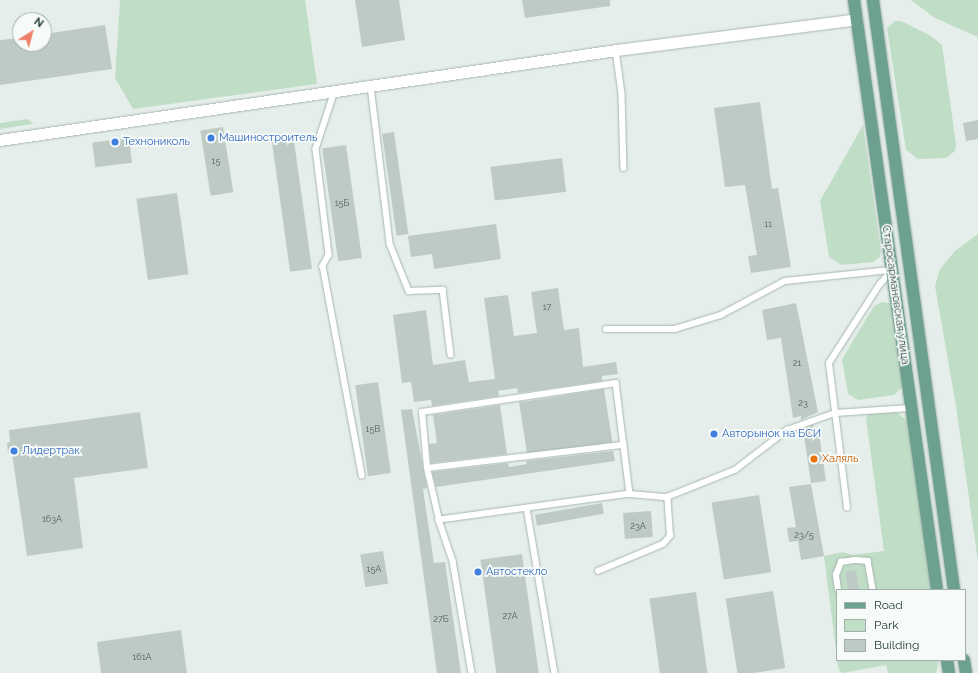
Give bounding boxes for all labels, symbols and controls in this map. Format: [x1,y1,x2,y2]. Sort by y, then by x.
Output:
north arrow [12,12,52,52]
text: N [32,15,46,30]
place label: Машиностроитель [219,131,317,145]
marker: Машиностроитель [206,133,216,143]
place label: Технониколь [123,135,190,149]
marker: Технониколь [110,137,120,147]
house number: 15 [212,156,220,166]
house number: 15Б [335,198,349,208]
house number: 11 [764,219,772,229]
street label: Старосармановская улица [879,224,911,366]
house number: 17 [543,302,551,312]
house number: 21 [793,358,801,368]
house number: 23 [798,398,808,408]
house number: 15В [366,424,380,434]
place label: Авторынок на БСИ [722,427,821,441]
marker: Авторынок на БСИ [709,429,719,439]
place label: Лидертрак [22,444,80,458]
marker: Лидертрак [9,446,19,456]
place label: Халяль [822,452,858,466]
marker: Халяль [809,454,819,464]
house number: 163А [42,514,62,524]
house number: 23А [630,521,646,531]
house number: 23/5 [794,530,814,540]
house number: 15А [367,564,381,574]
place label: Автостекло [486,565,547,579]
marker: Автостекло [473,567,483,577]
legend [836,589,966,661]
text: Road [874,598,903,612]
house number: 27А [502,611,518,621]
house number: 27Б [433,614,449,624]
text: Park [874,618,899,632]
text: Building [874,638,920,652]
house number: 161А [132,652,152,662]

